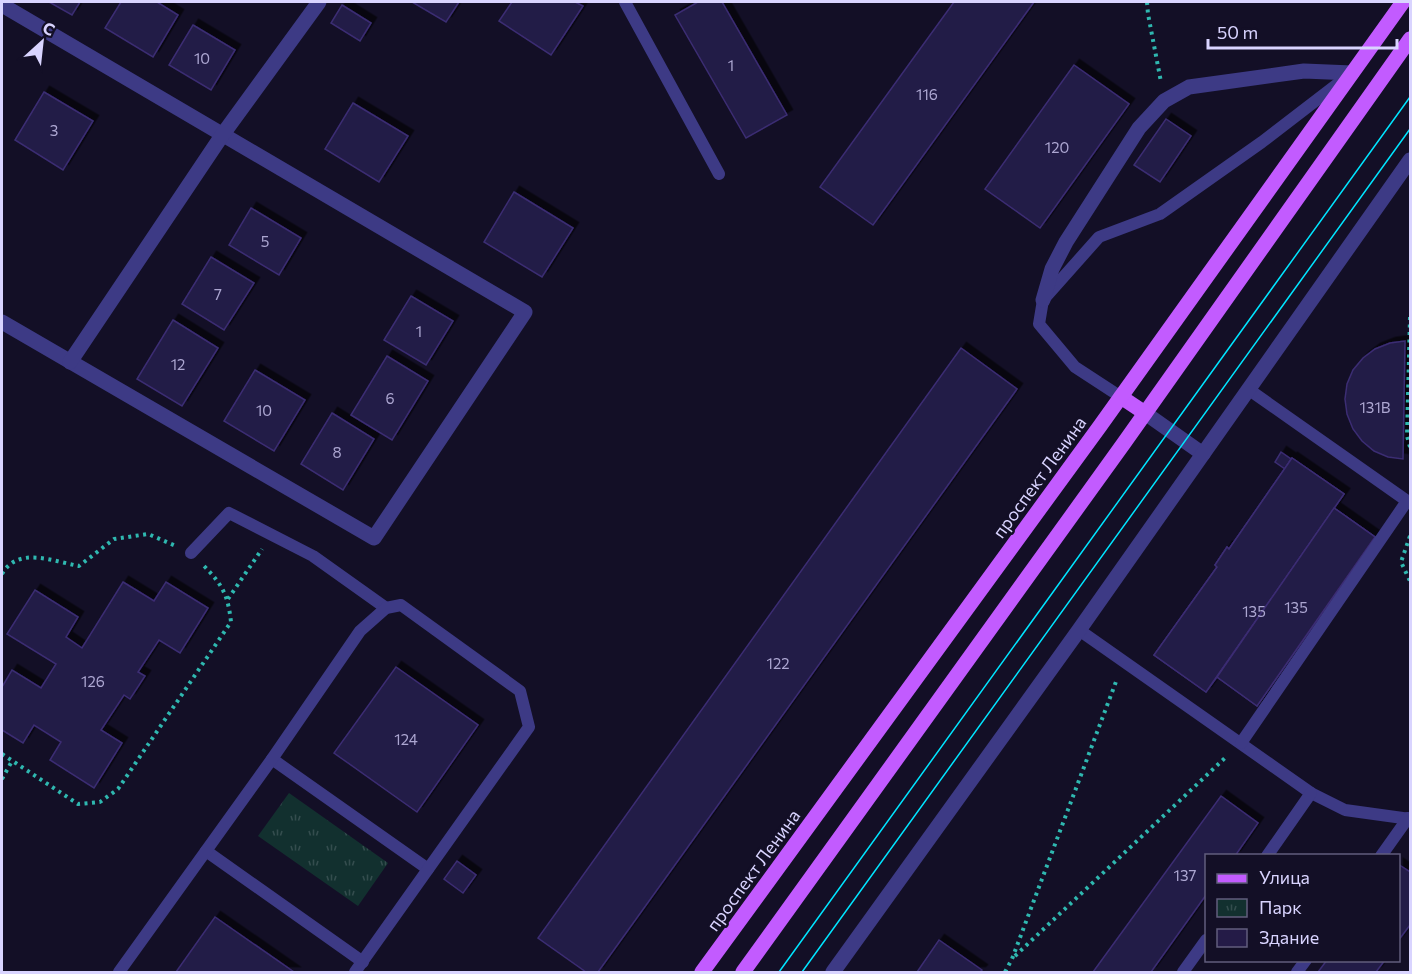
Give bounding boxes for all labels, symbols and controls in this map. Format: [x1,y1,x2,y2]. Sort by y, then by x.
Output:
north arrow [12,12,72,72]
scale bar [1208,12,1397,50]
text: С [40,17,58,39]
text: 50 m [1217,21,1258,43]
house number: 10 [194,49,210,67]
house number: 1 [728,56,734,74]
house number: 116 [916,85,938,103]
house number: 3 [50,121,58,139]
house number: 120 [1045,138,1069,156]
house number: 5 [261,232,269,250]
house number: 7 [214,285,222,303]
house number: 1 [416,322,422,340]
house number: 12 [171,355,185,373]
house number: 6 [385,389,395,407]
house number: 131В [1359,398,1391,416]
house number: 10 [256,401,272,419]
street label: проспект Ленина [988,412,1090,542]
house number: 8 [332,443,342,461]
house number: 135 [1284,598,1308,616]
house number: 135 [1242,602,1266,620]
house number: 122 [766,654,790,672]
house number: 126 [81,672,105,690]
house number: 124 [394,730,418,748]
street label: проспект Ленина [702,805,804,935]
legend [1205,854,1400,962]
house number: 137 [1174,866,1196,884]
text: Улица [1259,866,1310,888]
text: Парк [1259,896,1302,918]
text: Здание [1259,926,1319,948]

